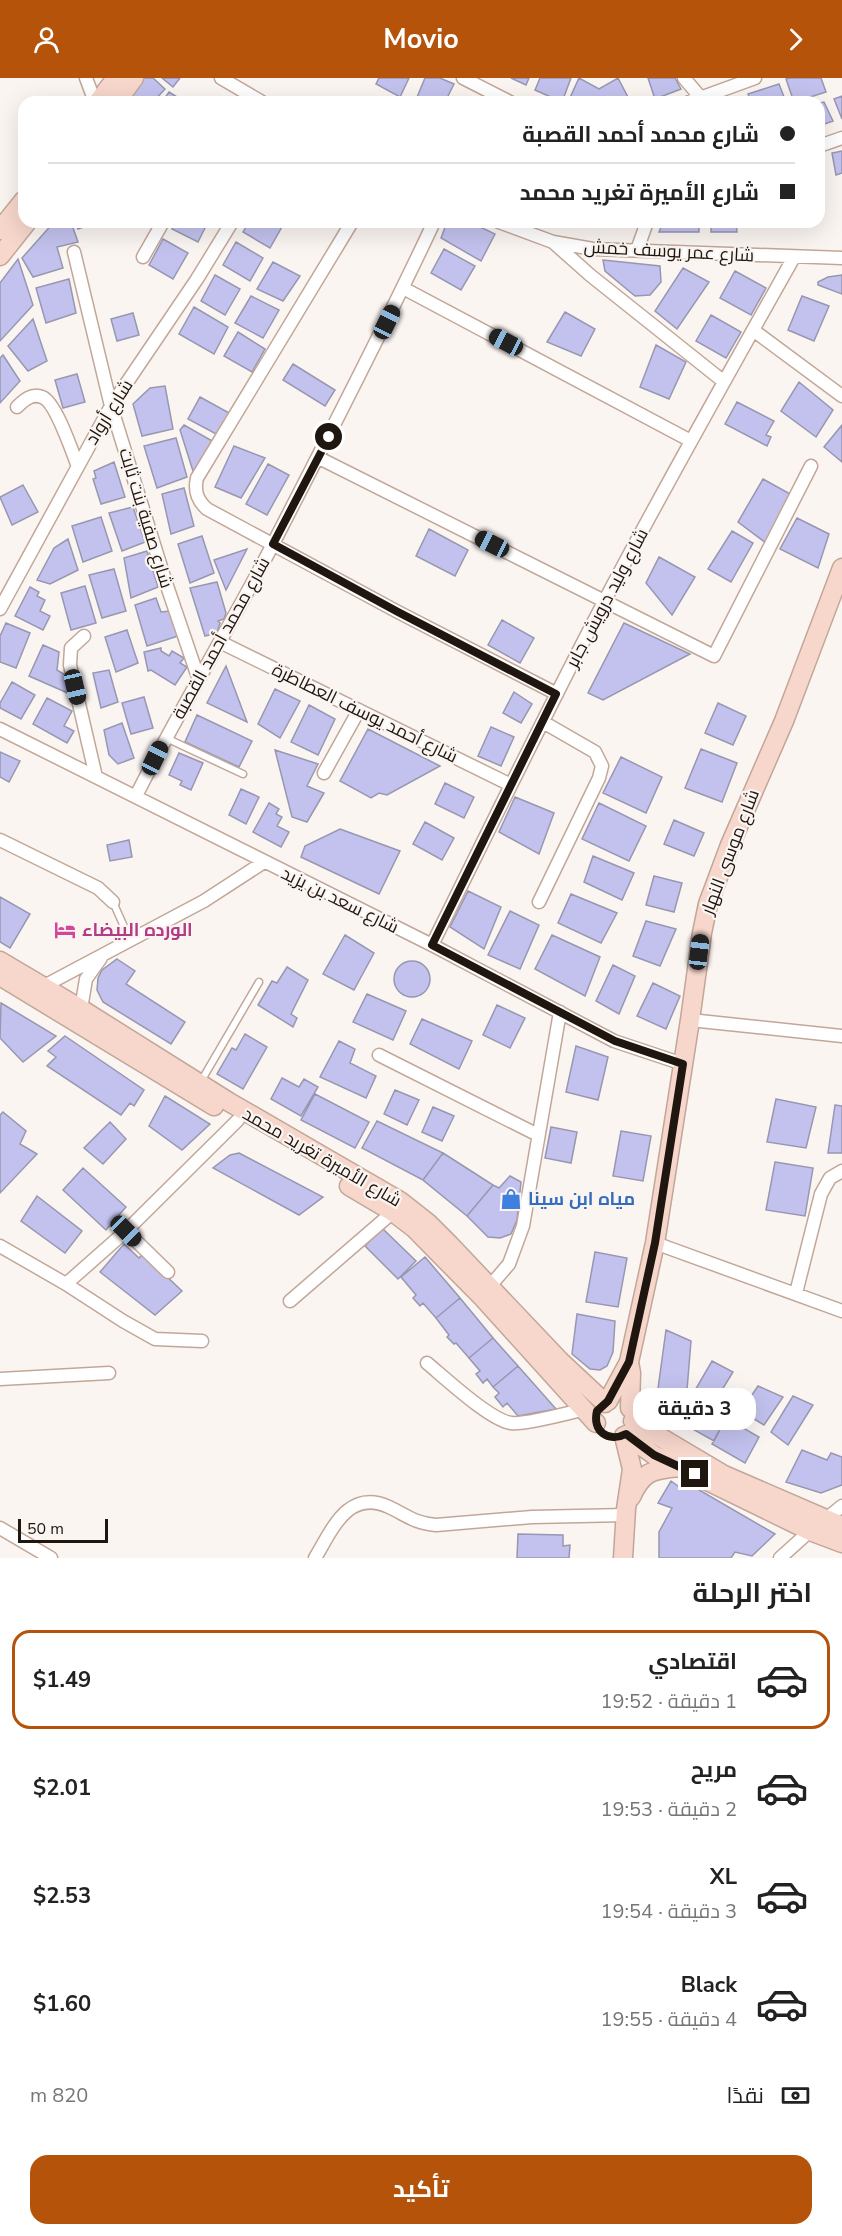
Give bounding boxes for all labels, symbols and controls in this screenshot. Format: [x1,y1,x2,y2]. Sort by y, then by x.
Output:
text: Movio [383,21,459,58]
icon: person [30,23,63,56]
icon: forward [779,23,812,56]
text: شارع محمد أحمد القصبة [522,120,759,150]
text: شارع الأميرة تغريد محمد [520,178,759,208]
street label: شارع عمر يوسف خمش [583,235,755,267]
car [371,302,403,342]
car [486,326,526,358]
street label: شارع أرواد [80,375,138,449]
route start [315,423,342,450]
street label: شارع صفية بنت ثابت [113,445,179,591]
street label: شارع وليد درويش جابر [560,524,654,673]
car [472,528,512,560]
street label: شارع محمد أحمد القصبة [166,553,276,723]
street label: شارع أحمد يوسف العطاطرة [268,658,462,768]
car [62,667,88,707]
car [139,738,171,778]
street label: شارع موسى النهار [695,786,765,919]
street label: شارع سعد بن يزيد [277,861,403,939]
hotel icon: الورده البيضاء [53,918,77,942]
place label: الورده البيضاء [82,918,193,942]
car [688,933,710,971]
street label: شارع الأميرة تغريد محمد [238,1102,406,1212]
shop icon: مياه ابن سينا [499,1187,523,1211]
place label: مياه ابن سينا [528,1187,635,1211]
car [107,1212,145,1250]
callout: 3 دقيقة [634,1387,756,1429]
text: 3 دقيقة [658,1395,731,1422]
route end [681,1460,708,1487]
scale bar [18,1516,108,1544]
text: 50 m [27,1518,64,1540]
text: اختر الرحلة [692,1575,812,1612]
text: اقتصادي [648,1647,737,1677]
icon: car [755,1653,809,1707]
text: $1.49 [33,1665,91,1695]
text: 1 دقيقة · 19:52 [600,1688,737,1715]
text: مريح [691,1755,737,1785]
icon: car [755,1761,809,1815]
text: $2.01 [33,1773,91,1803]
text: 2 دقيقة · 19:53 [600,1796,737,1823]
text: XL [710,1862,737,1892]
icon: car [755,1869,809,1923]
text: $2.53 [33,1881,91,1911]
text: 3 دقيقة · 19:54 [600,1898,737,1925]
text: Black [681,1970,737,2000]
icon: car [755,1977,809,2031]
text: $1.60 [33,1989,91,2019]
text: 4 دقيقة · 19:55 [600,2006,737,2033]
icon: cash [779,2079,812,2112]
text: نقدًا [726,2081,764,2111]
text: 820 m [30,2082,88,2109]
button: تأكيد [30,2155,812,2224]

